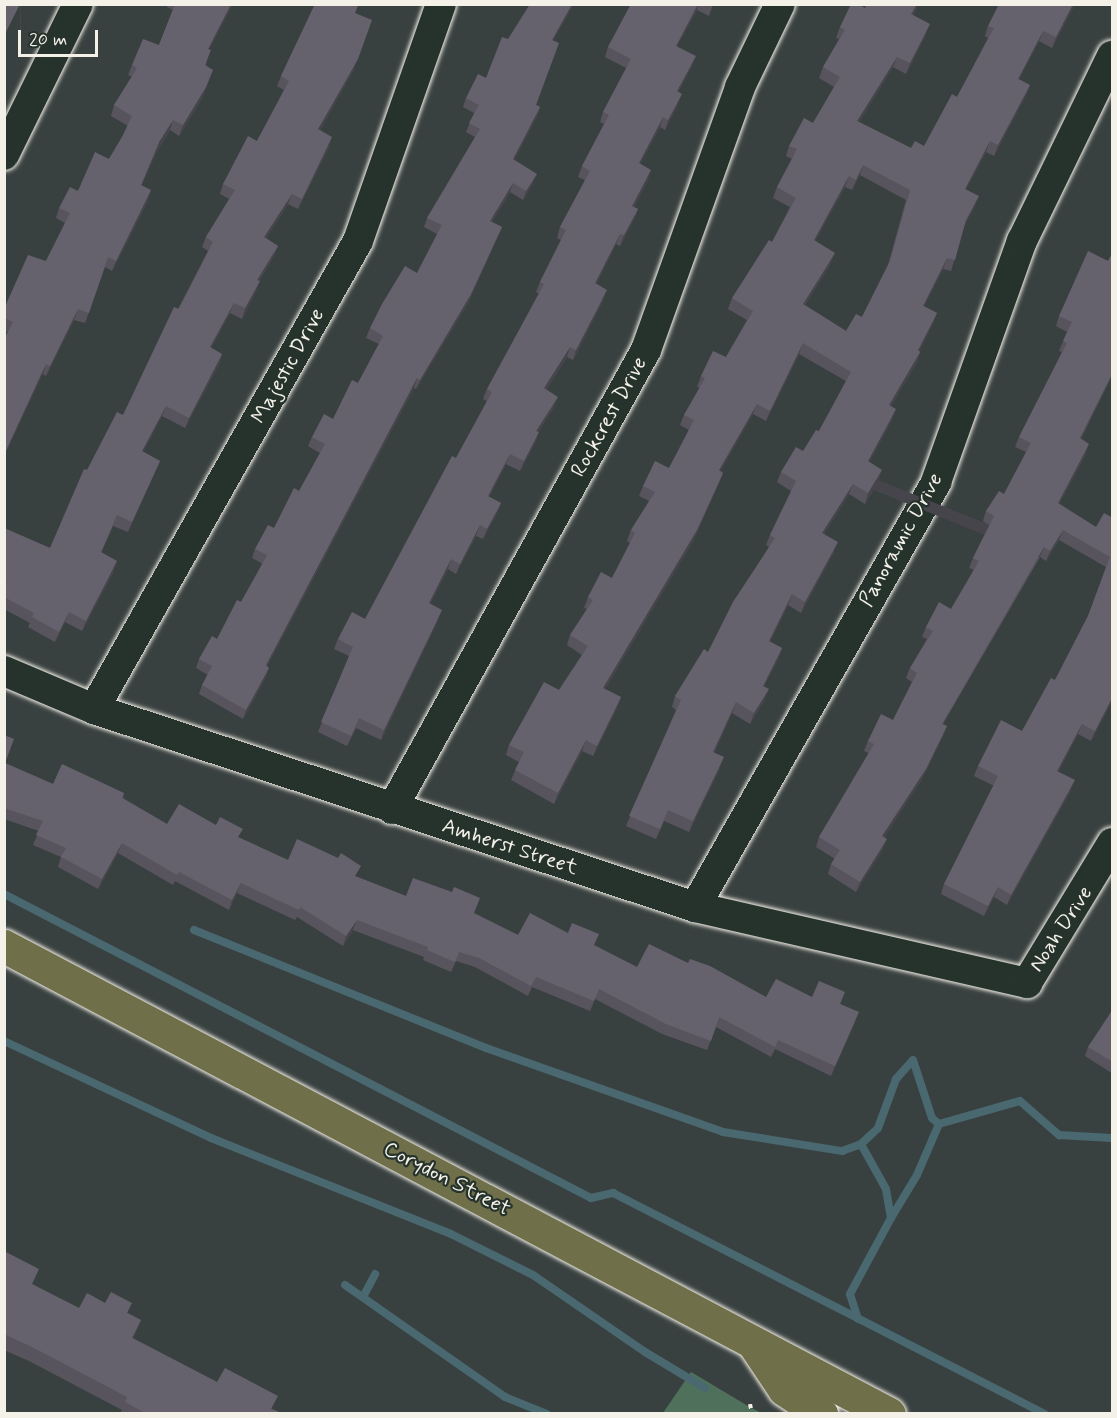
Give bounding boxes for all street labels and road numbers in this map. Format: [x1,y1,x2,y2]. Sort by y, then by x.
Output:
street label: Majestic Drive [246,305,330,427]
street label: Rockcrest Drive [566,353,652,481]
street label: Panoramic Drive [854,470,948,610]
street label: Amherst Street [439,813,581,881]
street label: Noah Drive [1024,882,1098,976]
street label: Corydon Street [380,1136,514,1222]

